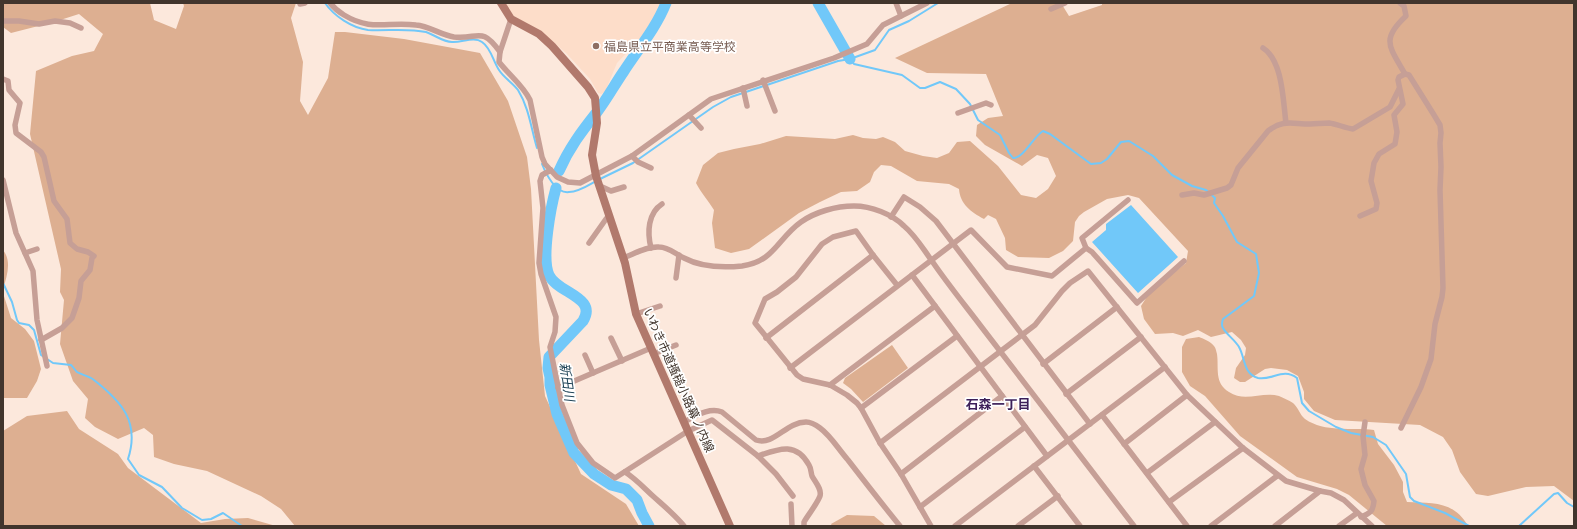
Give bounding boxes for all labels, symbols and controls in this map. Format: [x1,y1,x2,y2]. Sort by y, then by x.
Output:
place label: 福島県立平商業高等学校 [604,39,736,54]
marker: 福島県立平商業高等学校 [591,41,601,51]
street label: いわき市道搔槌小路幕ノ内線 [640,306,718,454]
water label: 新田川 [556,361,578,404]
district label: 石森一丁目 [965,396,1031,413]

